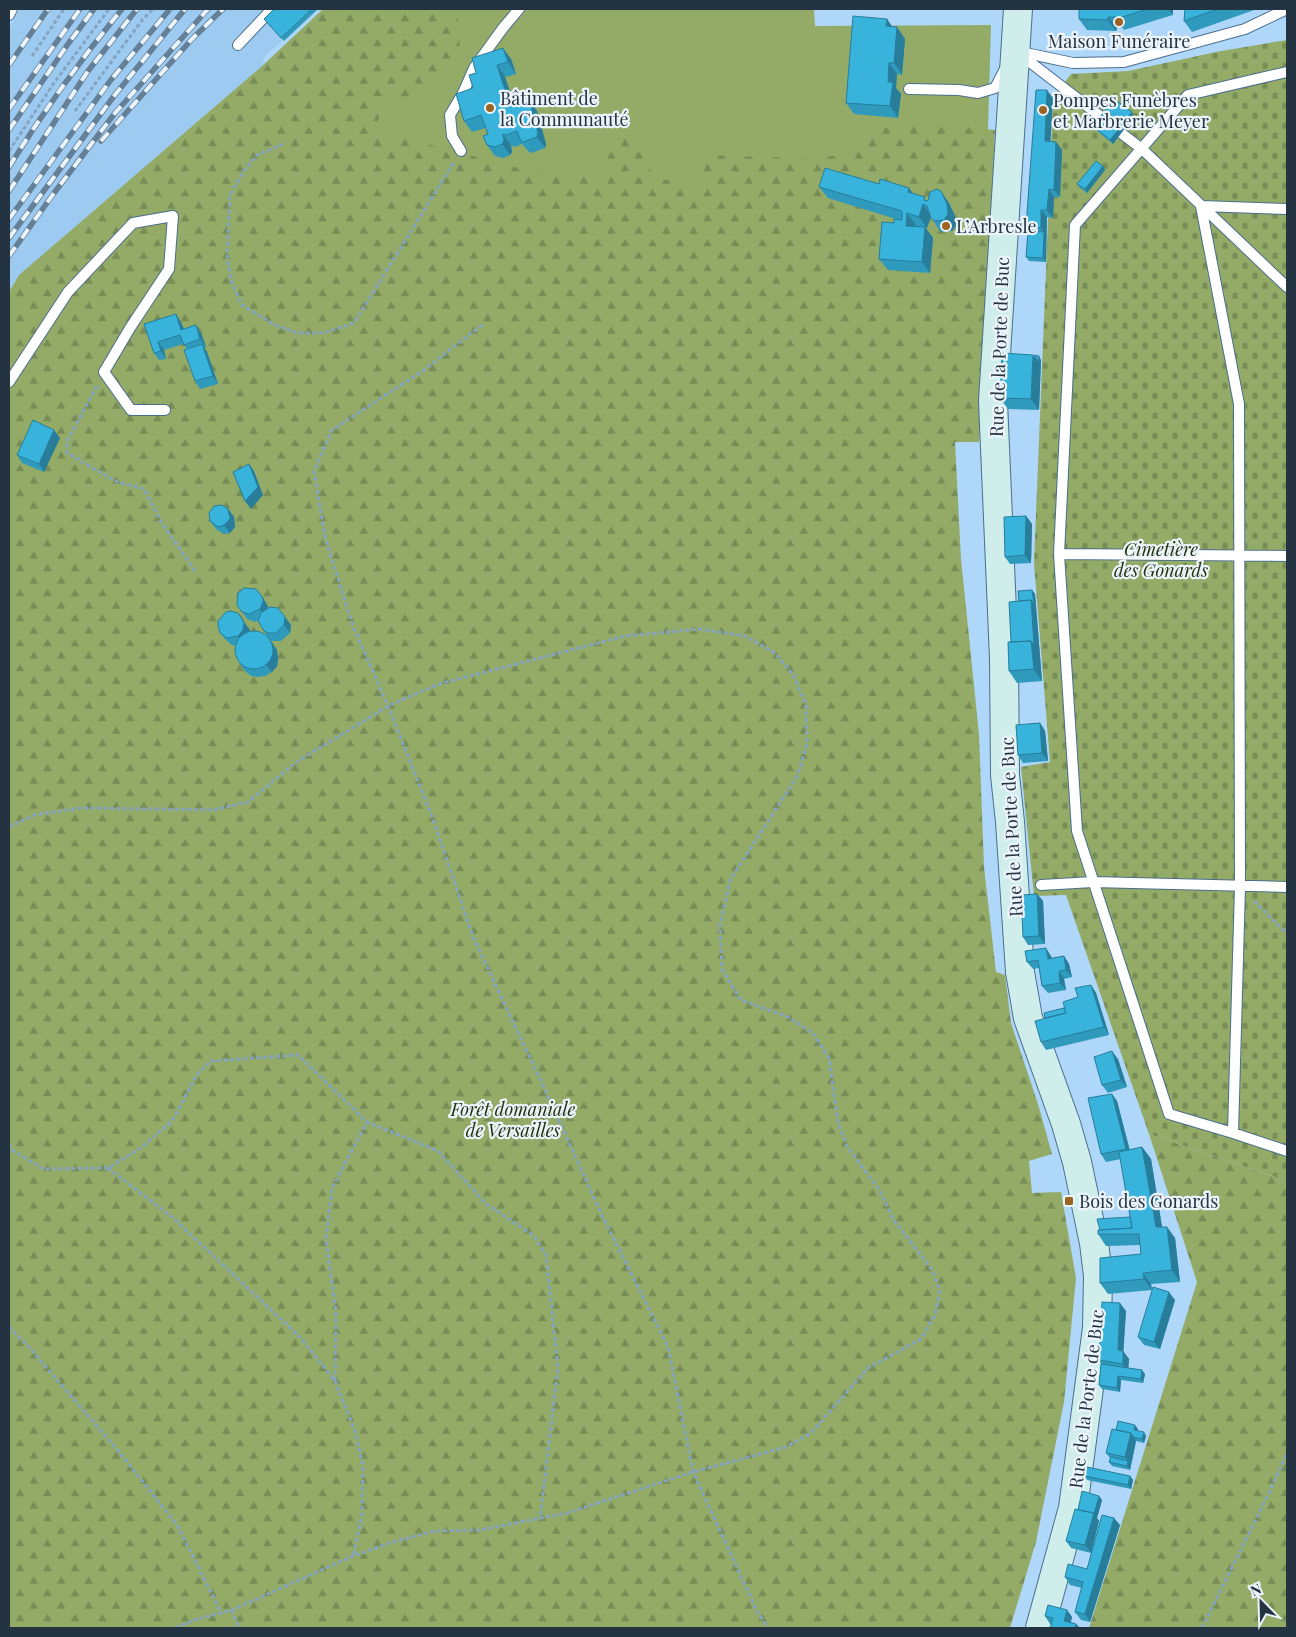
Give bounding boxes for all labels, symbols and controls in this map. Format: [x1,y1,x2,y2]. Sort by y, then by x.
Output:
marker: Maison Funéraire [1113,16,1125,28]
place label: Maison Funéraire [1048,29,1190,53]
place label: Bâtiment de la Communauté [500,86,629,131]
place label: Pompes Funèbres et Marbrerie Meyer [1053,88,1209,133]
marker: Bâtiment de la Communauté [484,102,496,114]
marker: Pompes Funèbres et Marbrerie Meyer [1037,104,1049,116]
place label: L’Arbresle [956,214,1037,238]
marker: L’Arbresle [940,220,952,232]
street label: Rue de la Porte de Buc [984,256,1014,437]
park label: Cimetière des Gonards [1114,537,1208,582]
street label: Rue de la Porte de Buc [994,736,1028,918]
park label: Forêt domaniale de Versailles [450,1097,575,1142]
place label: Bois des Gonards [1079,1189,1218,1213]
marker: Bois des Gonards [1063,1195,1075,1207]
street label: Rue de la Porte de Buc [1063,1308,1109,1490]
north arrow [1236,1577,1286,1627]
text: N [1247,1579,1264,1600]

